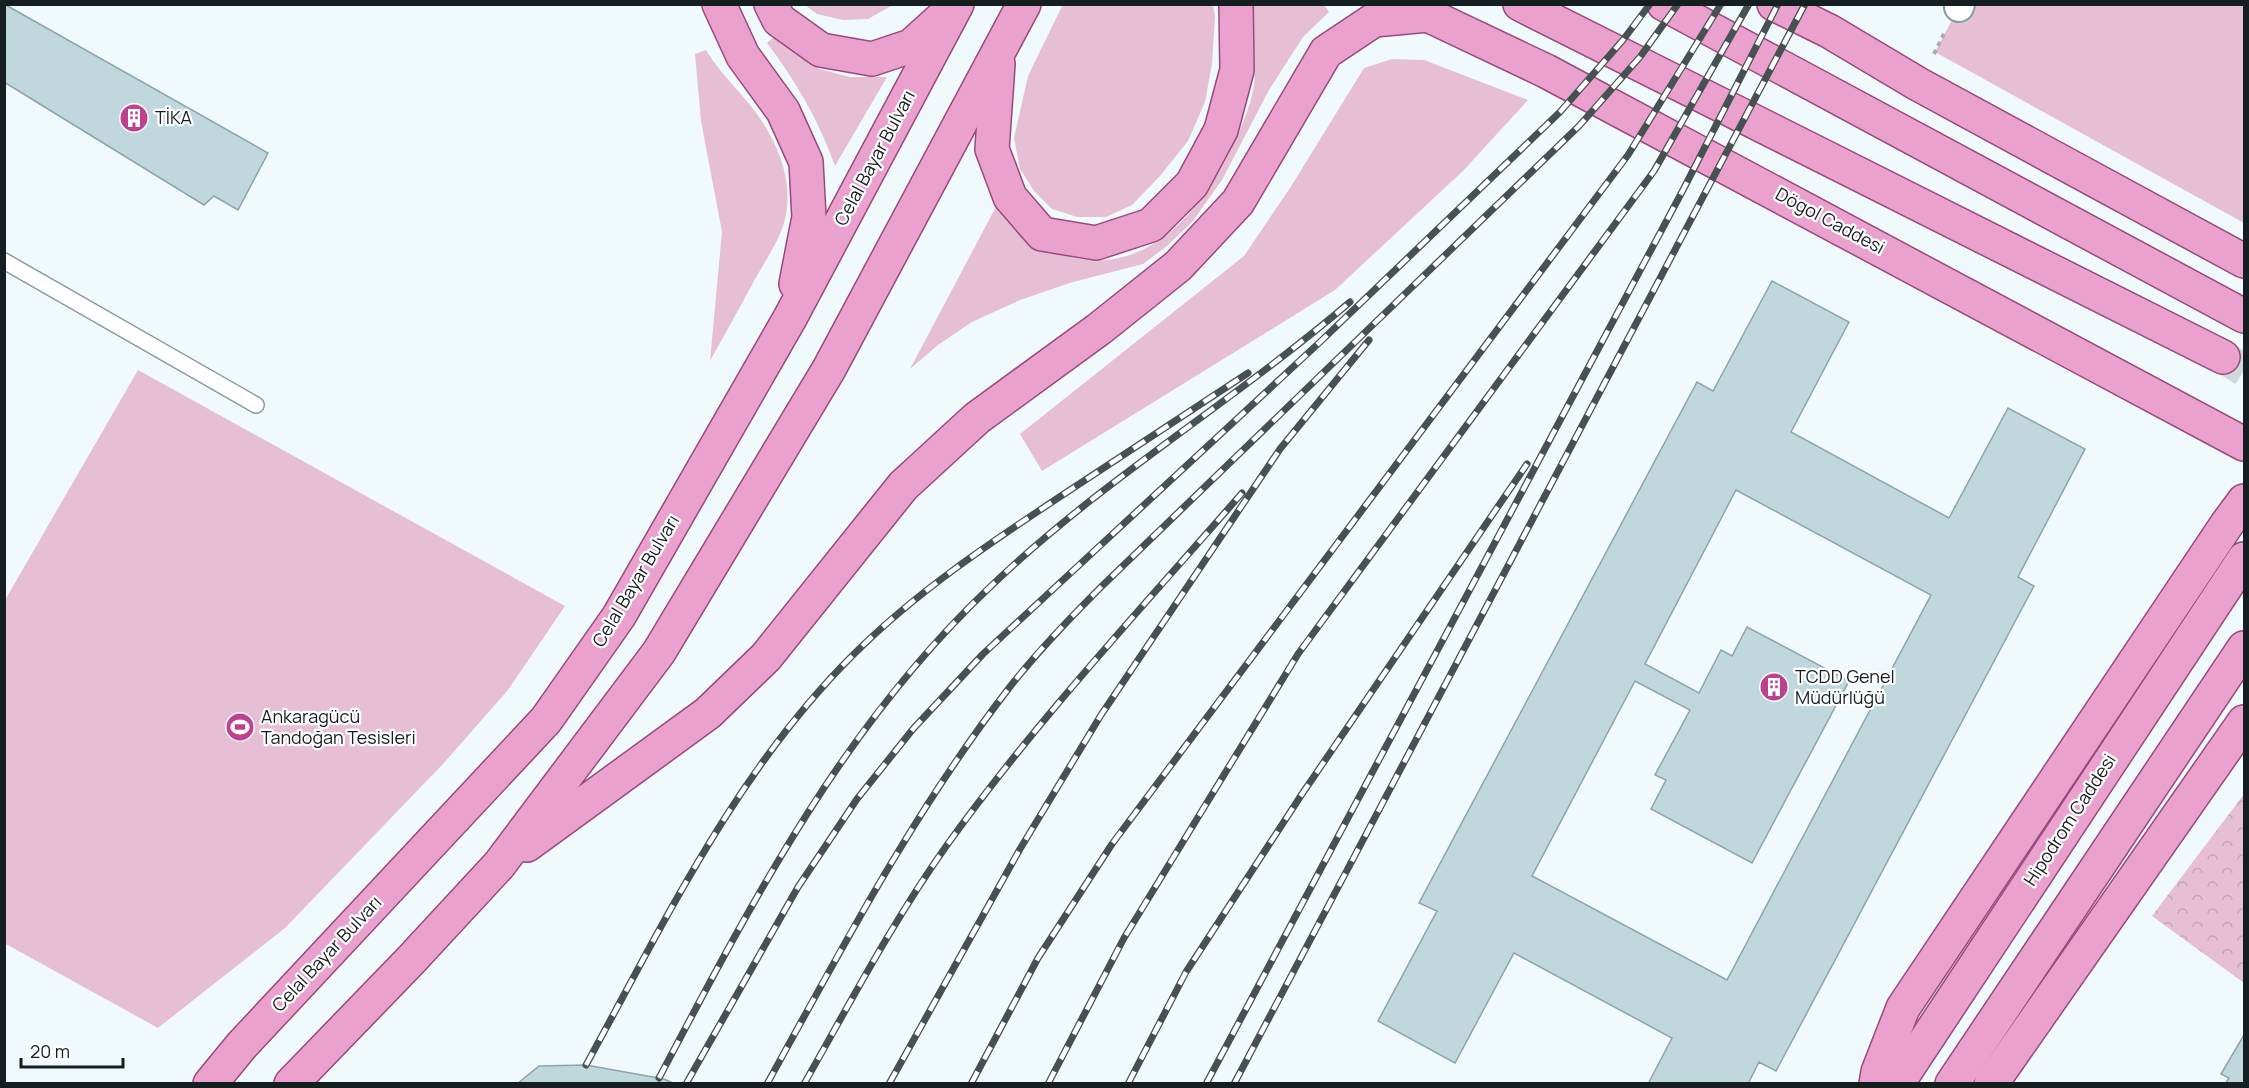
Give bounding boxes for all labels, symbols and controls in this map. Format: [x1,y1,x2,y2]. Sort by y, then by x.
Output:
street label: Celal Bayar Bulvarı [828,86,920,230]
building icon: TİKA [118,102,150,134]
place label: TİKA [155,105,193,129]
street label: Dögol Caddesi [1772,181,1889,259]
street label: Celal Bayar Bulvarı [586,510,684,651]
place label: TCDD Genel Müdürlüğü [1795,664,1895,709]
building icon: TCDD Genel Müdürlüğü [1758,671,1790,703]
place label: Ankaragücü Tandoğan Tesisleri [261,704,416,749]
sports icon: Ankaragücü Tandoğan Tesisleri [224,711,256,743]
street label: Hipodrom Caddesi [2018,749,2121,890]
street label: Celal Bayar Bulvarı [266,890,386,1016]
scale bar [21,1031,123,1069]
text: 20 m [30,1039,70,1063]

